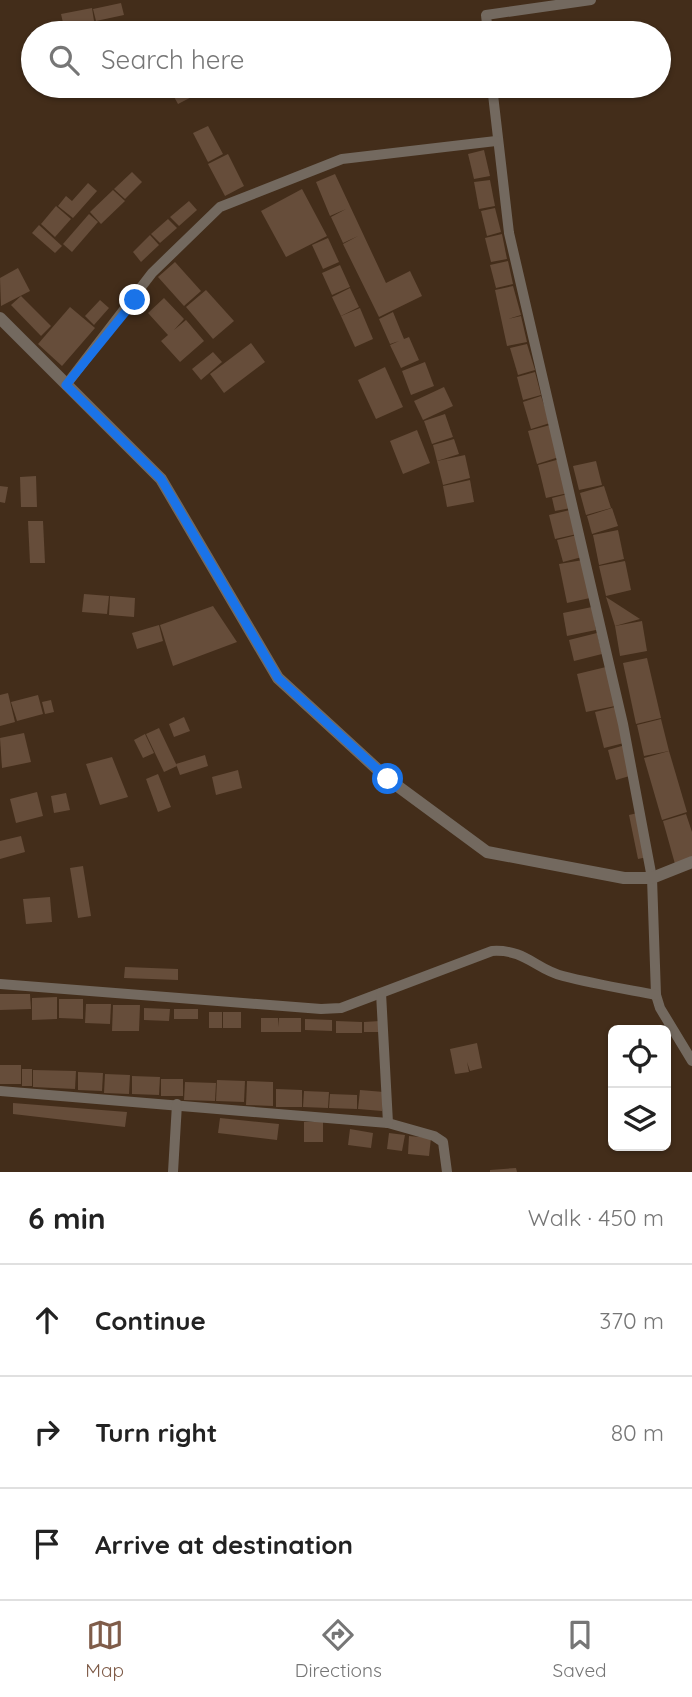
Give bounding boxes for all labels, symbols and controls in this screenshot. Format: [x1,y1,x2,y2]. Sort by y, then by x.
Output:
search box [21,21,671,98]
icon: search [45,41,83,79]
text: Search here [101,43,245,76]
route end [119,284,150,315]
route start [372,763,403,794]
map controls [608,1025,671,1151]
button: locate [608,1025,671,1088]
button: layers [608,1088,671,1151]
text: 6 min [28,1199,106,1237]
text: Walk · 450 m [528,1203,664,1232]
icon: ahead [28,1301,66,1339]
text: Continue [95,1304,206,1337]
text: 370 m [599,1306,664,1335]
icon: right [28,1413,66,1451]
text: Turn right [95,1416,217,1449]
text: 80 m [611,1418,664,1447]
icon: arrive [28,1525,66,1563]
text: Arrive at destination [95,1528,353,1561]
tab: Map [85,1616,124,1682]
tab: Directions [295,1616,382,1682]
tab: Saved [552,1616,607,1682]

